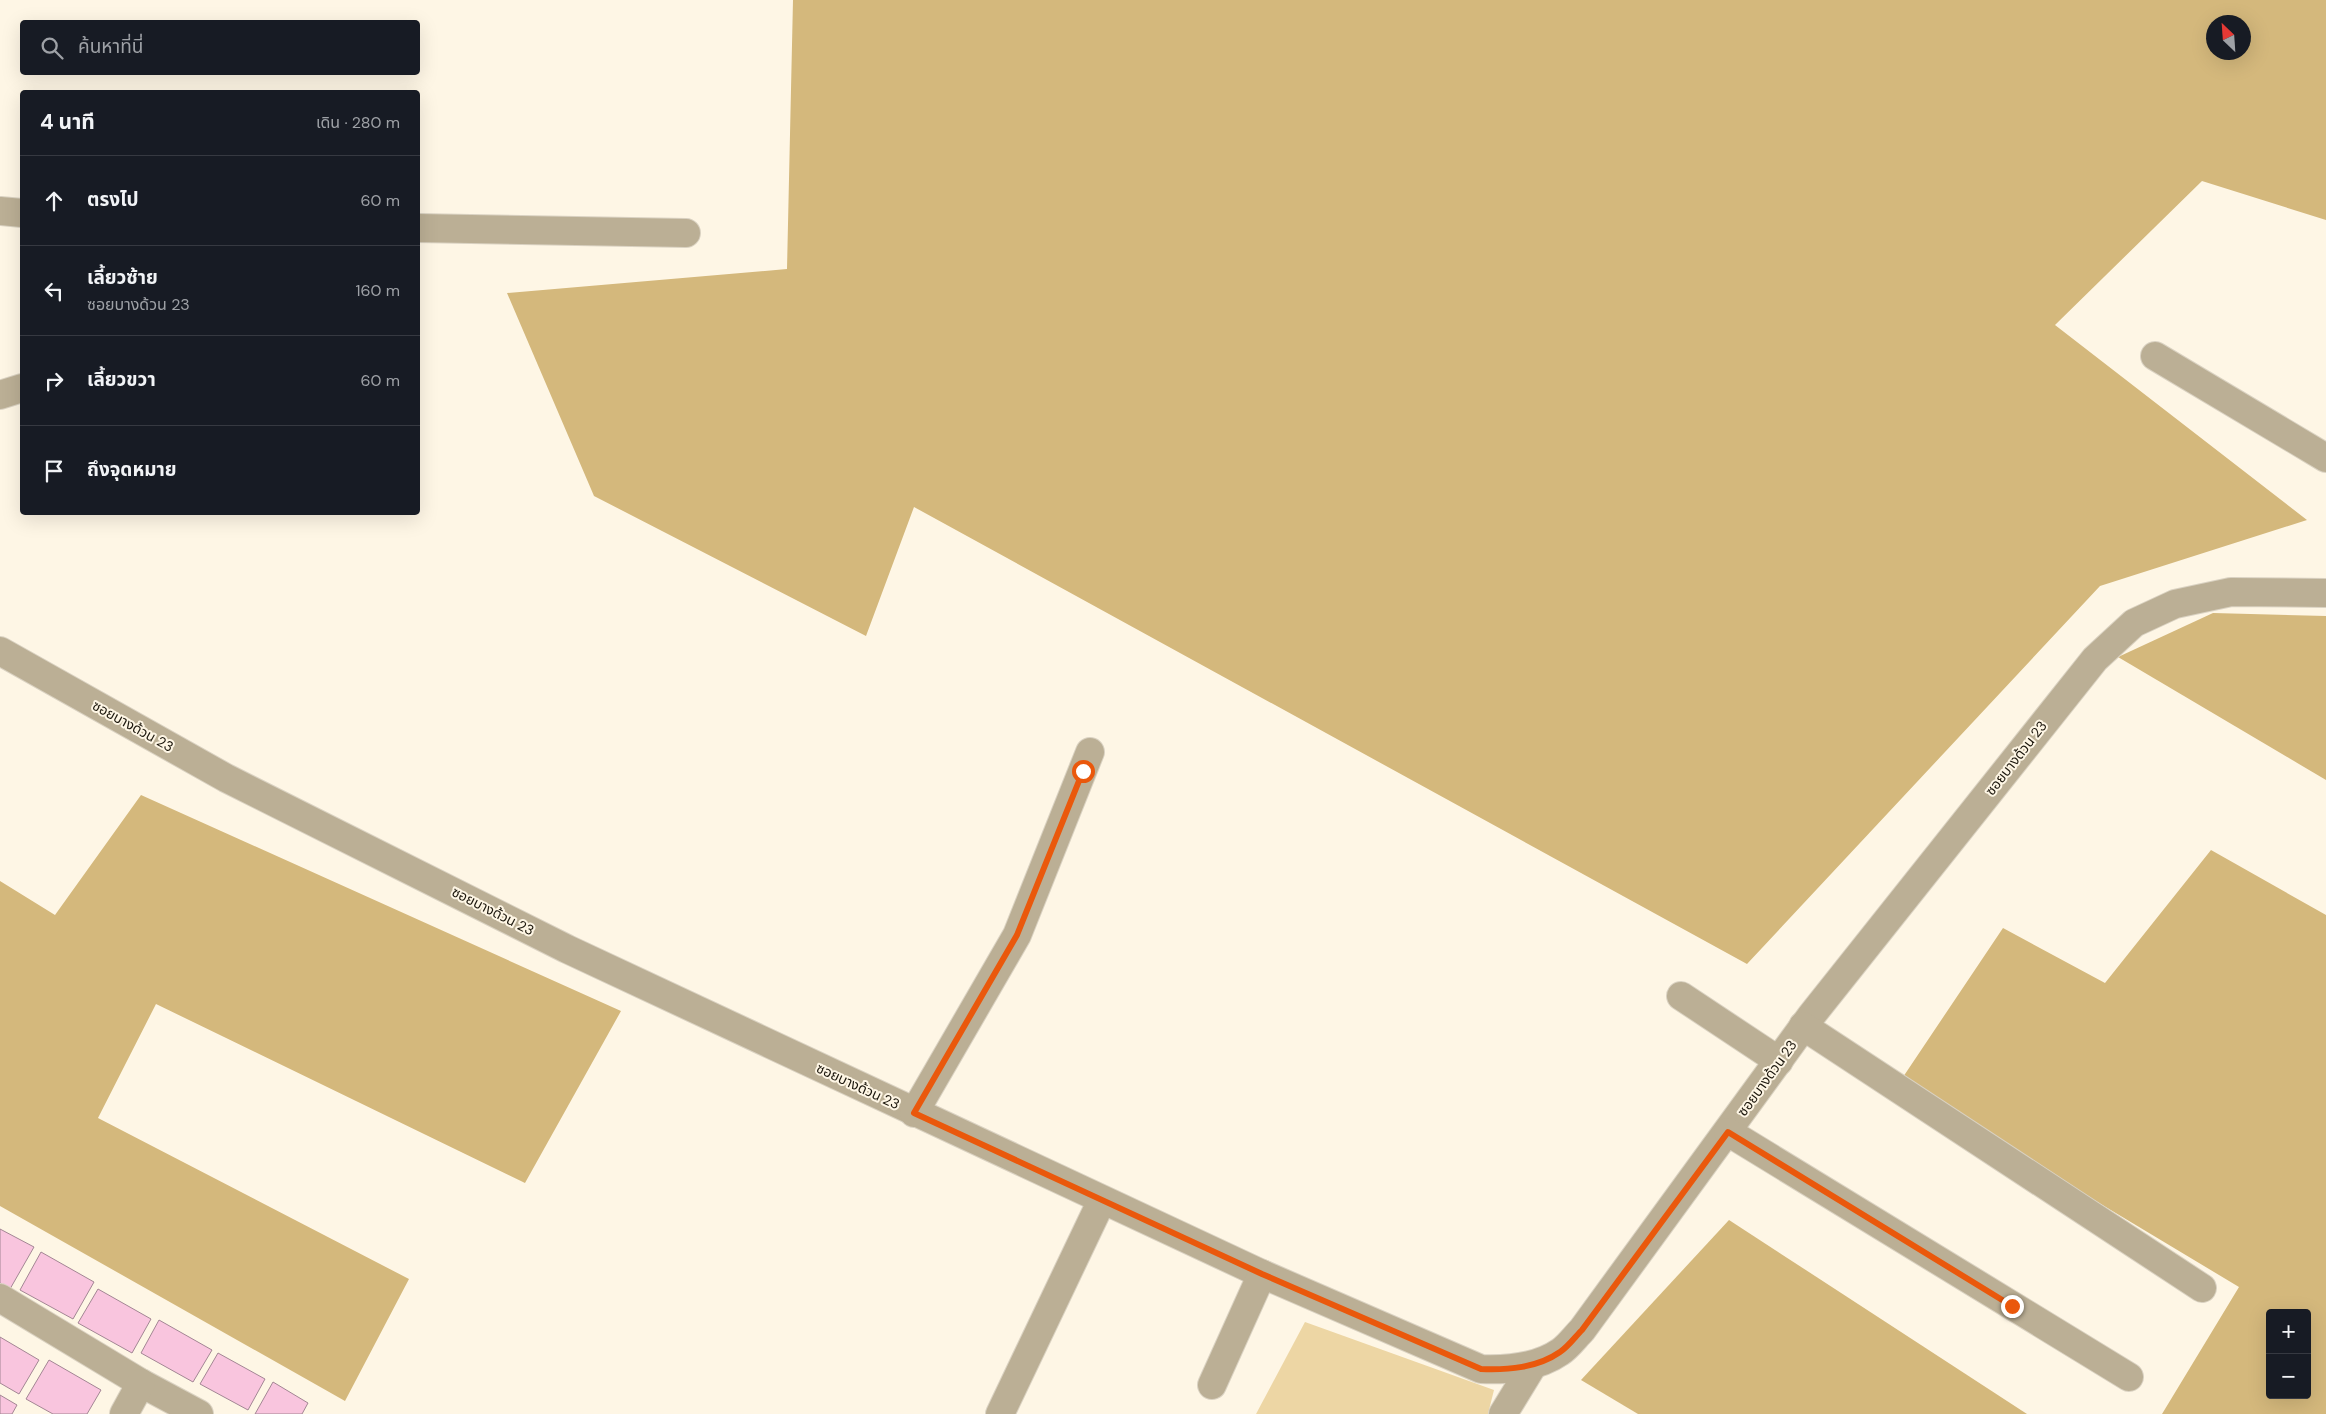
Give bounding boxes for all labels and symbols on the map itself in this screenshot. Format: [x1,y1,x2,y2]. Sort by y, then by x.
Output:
north arrow [2206,15,2251,60]
street label: ซอยบางด้วน 23 [89,696,177,756]
street label: ซอยบางด้วน 23 [1981,717,2051,799]
route start [1072,760,1095,783]
street label: ซอยบางด้วน 23 [449,883,537,939]
street label: ซอยบางด้วน 23 [1733,1036,1801,1120]
street label: ซอยบางด้วน 23 [813,1059,903,1113]
route end [2001,1295,2024,1318]

